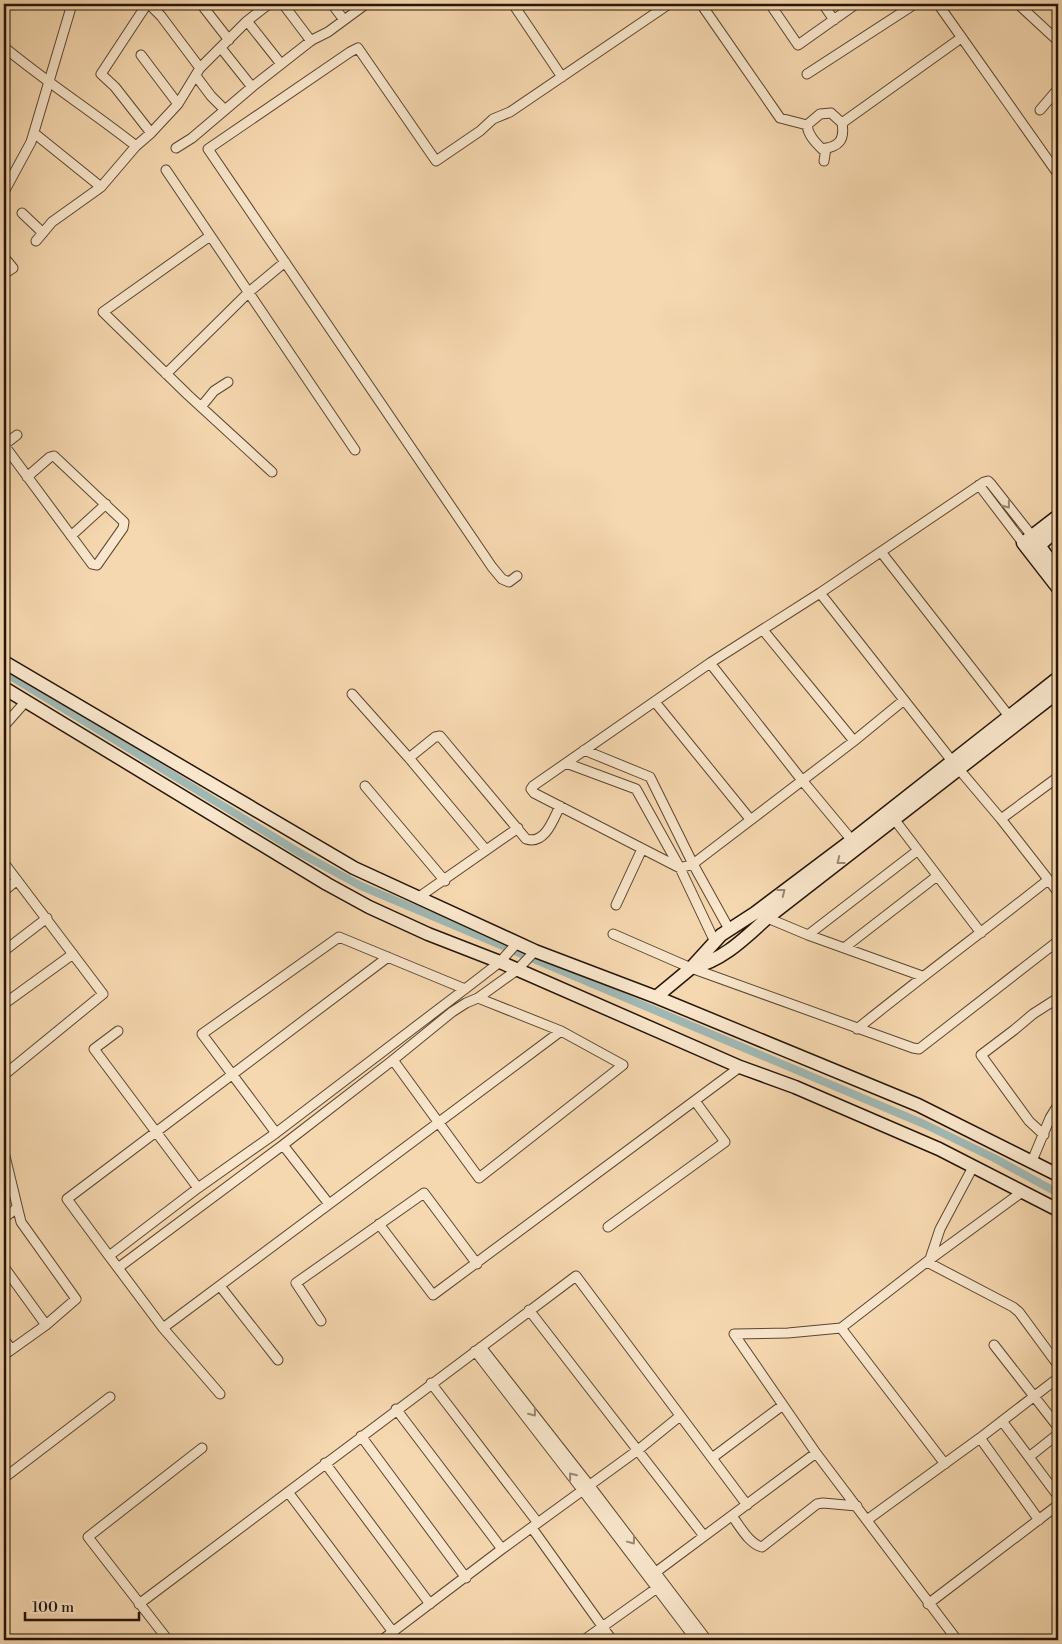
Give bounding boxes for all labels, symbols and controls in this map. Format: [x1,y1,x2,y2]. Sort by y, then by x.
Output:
one-way arrow [1002,499,1011,508]
one-way arrow [837,856,846,864]
one-way arrow [776,890,785,898]
one-way arrow [527,1407,536,1417]
one-way arrow [569,1473,577,1482]
one-way arrow [627,1535,635,1544]
scale bar [25,1589,139,1621]
text: 100 m [32,1598,74,1617]

